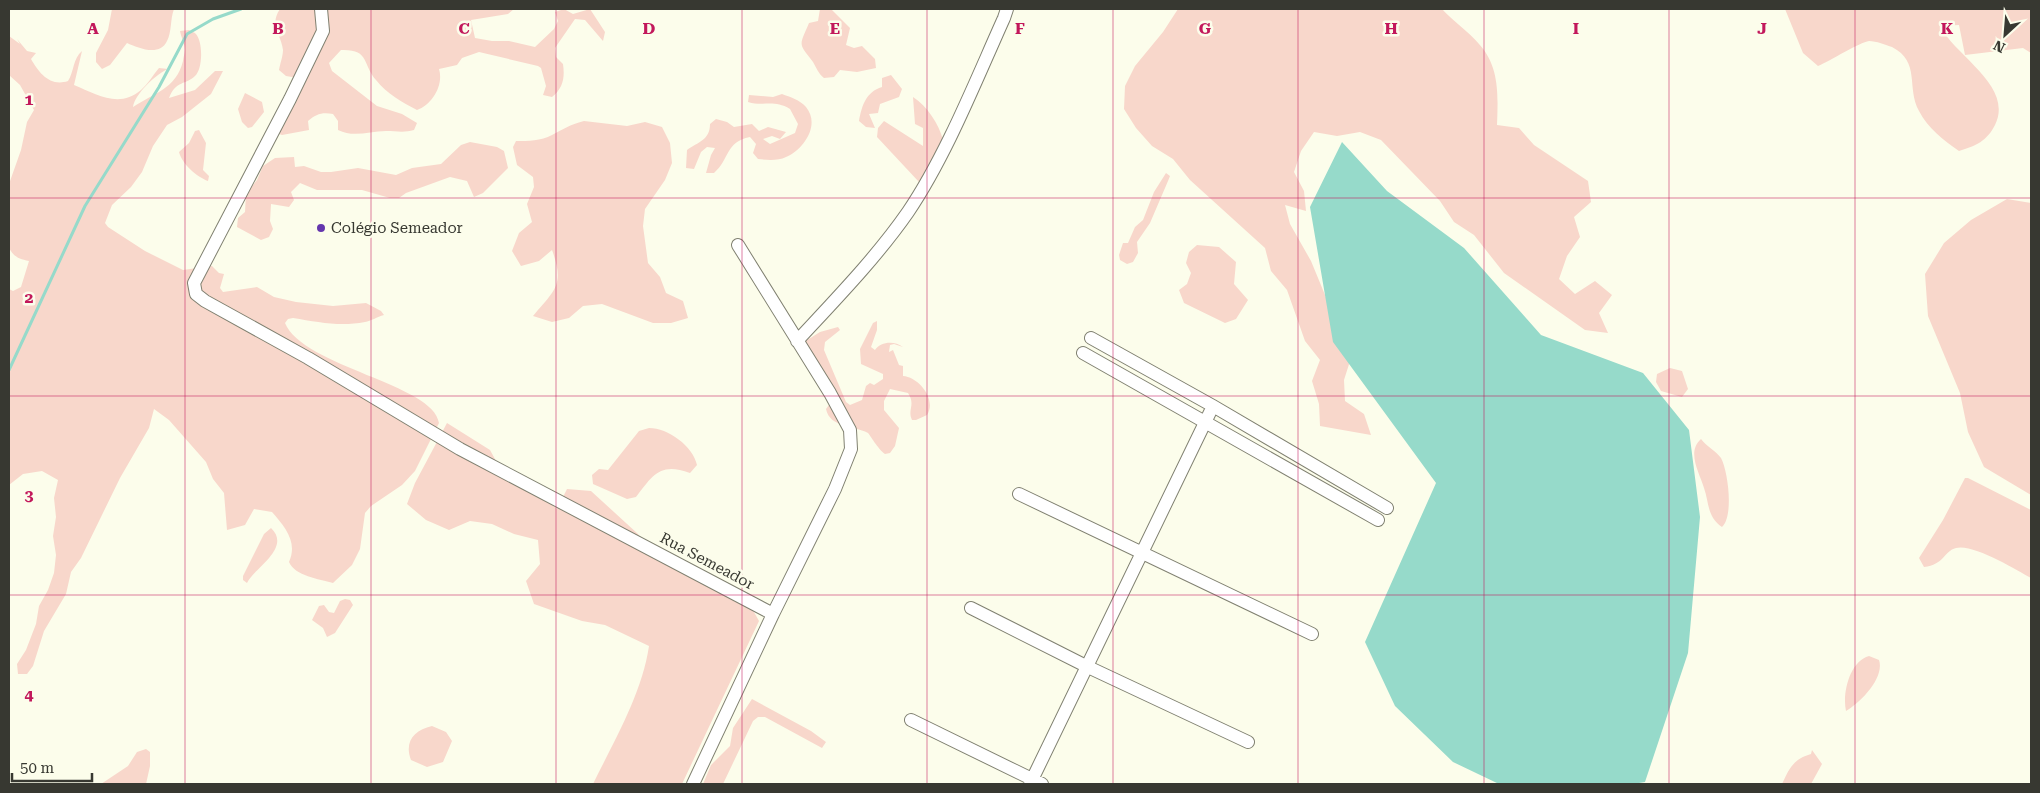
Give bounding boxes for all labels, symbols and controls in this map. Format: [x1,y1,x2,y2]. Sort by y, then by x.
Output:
north arrow [1980,10,2030,60]
text: A [87,19,99,38]
text: B [272,19,284,38]
text: C [458,19,470,38]
text: D [643,19,656,38]
text: E [830,19,840,38]
text: F [1015,19,1025,38]
text: G [1199,19,1212,38]
text: H [1384,19,1398,38]
text: I [1573,19,1579,38]
text: J [1757,19,1767,38]
text: K [1941,19,1954,38]
text: N [1991,37,2008,56]
text: 1 [25,90,34,109]
place label: Colégio Semeador [331,219,463,237]
marker: Colégio Semeador [315,222,327,234]
text: 2 [25,288,34,307]
text: 3 [25,486,34,505]
street label: Rua Semeador [657,529,757,593]
text: 4 [25,685,34,704]
scale bar [12,750,92,782]
text: 50 m [20,759,55,777]

